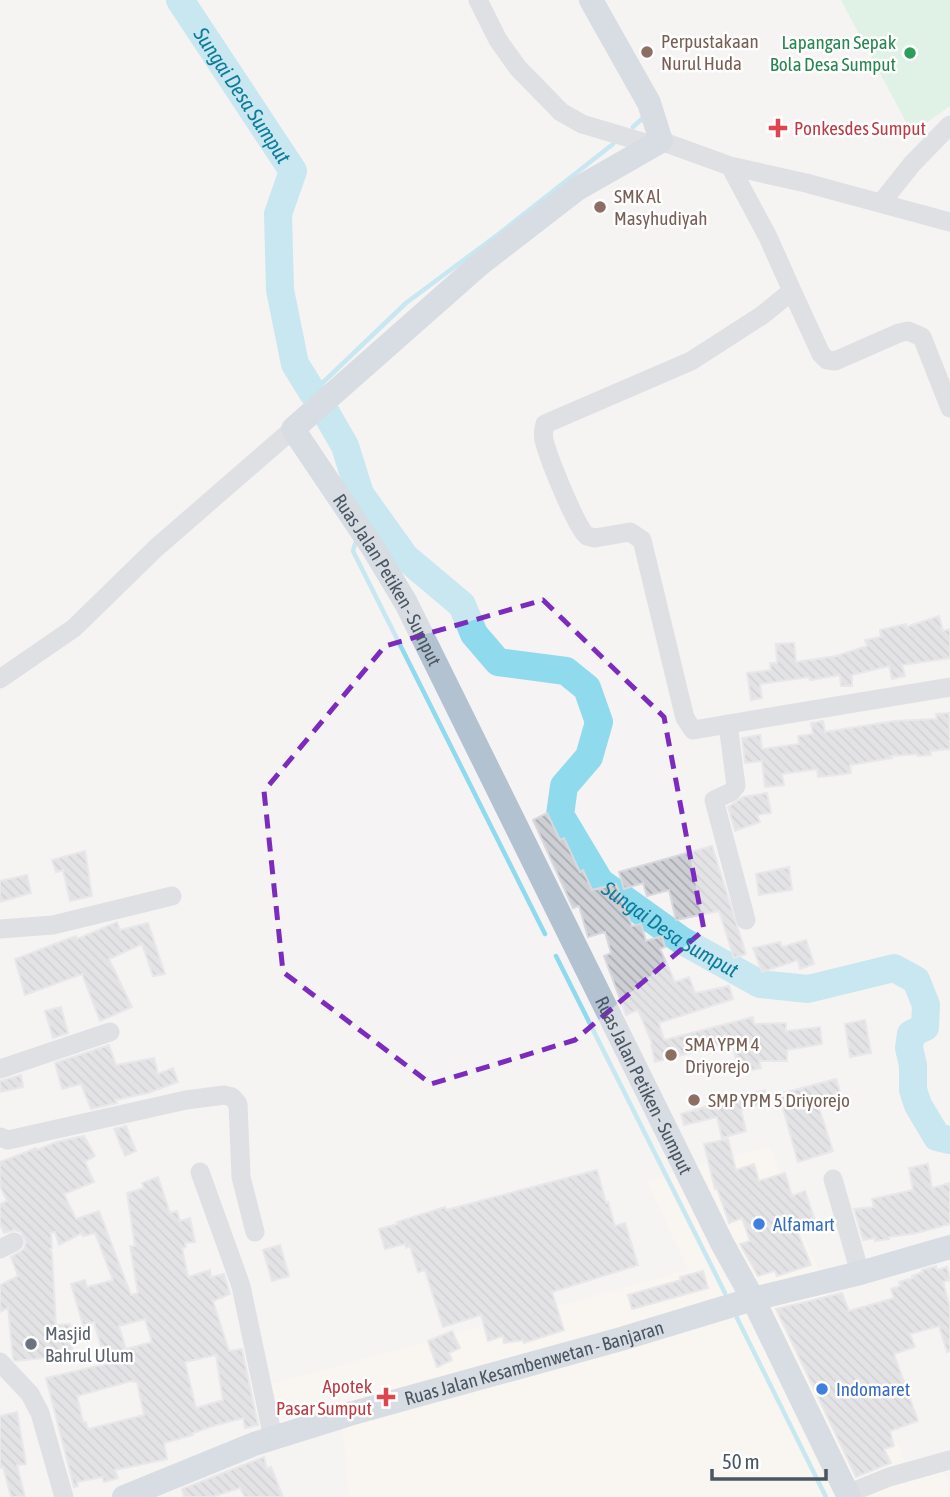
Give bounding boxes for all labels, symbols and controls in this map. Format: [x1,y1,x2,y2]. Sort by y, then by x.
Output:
water label: Sungai Desa Sumput [189,22,296,168]
place label: Perpustakaan Nurul Huda [661,30,759,74]
place label: Lapangan Sepak Bola Desa Sumput [770,31,897,75]
marker: Perpustakaan Nurul Huda [639,44,655,60]
marker: Lapangan Sepak Bola Desa Sumput [902,45,918,61]
place label: Ponkesdes Sumput [794,117,926,139]
marker: Ponkesdes Sumput [768,118,788,138]
place label: SMK Al Masyhudiyah [614,185,708,229]
marker: SMK Al Masyhudiyah [592,199,608,215]
street label: Ruas Jalan Petiken - Sumput [329,490,446,669]
water label: Sungai Desa Sumput [597,875,743,982]
street label: Ruas Jalan Petiken - Sumput [591,993,697,1178]
place label: SMA YPM 4 Driyorejo [685,1033,760,1077]
marker: SMA YPM 4 Driyorejo [663,1047,679,1063]
place label: SMP YPM 5 Driyorejo [708,1089,850,1111]
marker: SMP YPM 5 Driyorejo [686,1092,702,1108]
place label: Alfamart [773,1213,835,1235]
marker: Alfamart [751,1216,767,1232]
street label: Ruas Jalan Kesambenwetan - Banjaran [402,1316,666,1409]
place label: Masjid Bahrul Ulum [45,1322,134,1366]
marker: Masjid Bahrul Ulum [23,1336,39,1352]
place label: Apotek Pasar Sumput [276,1375,373,1419]
place label: Indomaret [836,1378,910,1400]
marker: Indomaret [814,1381,830,1397]
marker: Apotek Pasar Sumput [378,1389,394,1405]
scale bar [712,1438,826,1482]
text: 50 m [722,1449,760,1473]

